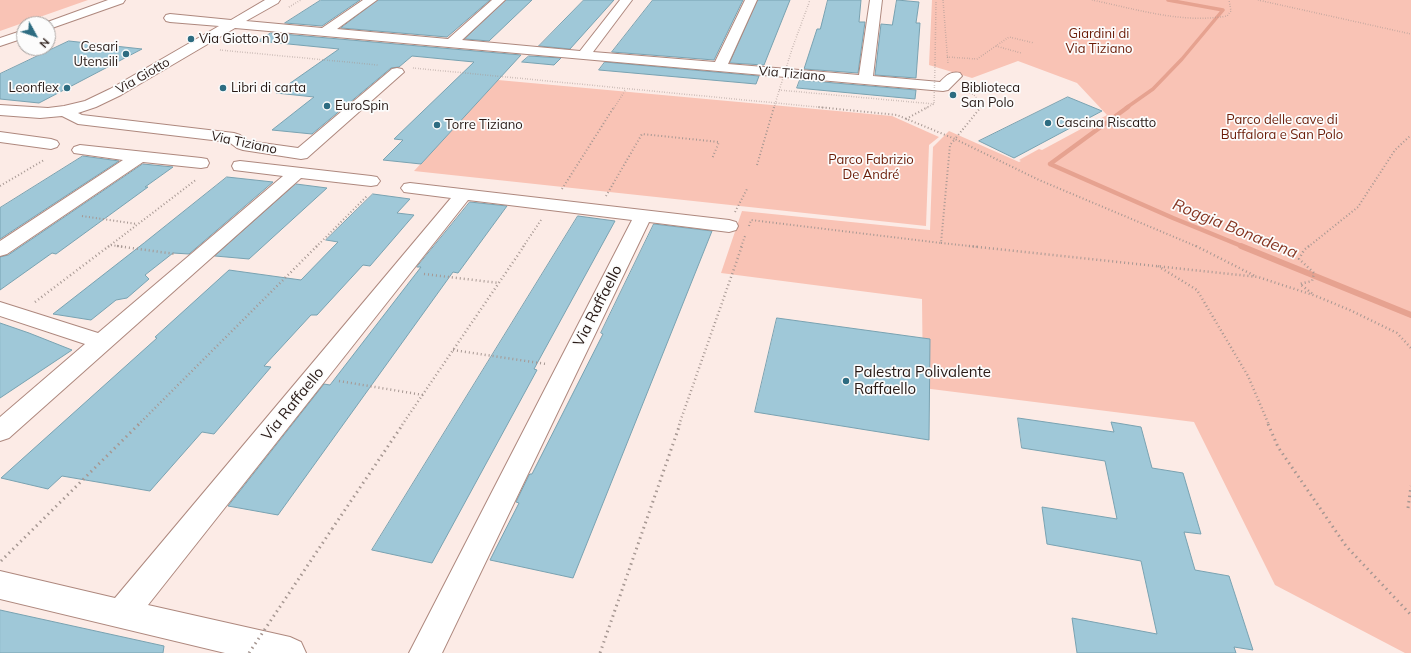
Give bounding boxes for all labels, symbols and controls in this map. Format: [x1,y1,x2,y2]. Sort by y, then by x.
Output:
north arrow [16,16,56,56]
park label: Giardini di Via Tiziano [1066,26,1132,57]
place label: Via Giotto n 30 [199,31,289,47]
marker: Via Giotto n 30 [186,34,196,44]
text: N [36,35,52,51]
place label: Cesari Utensili [74,39,118,70]
marker: Cesari Utensili [121,49,131,59]
street label: Via Giotto [113,54,173,98]
street label: Via Tiziano [758,63,826,85]
place label: Leonflex [8,80,59,96]
place label: Libri di carta [231,80,306,96]
place label: Biblioteca San Polo [961,80,1020,111]
marker: Leonflex [62,83,72,93]
marker: Libri di carta [218,83,228,93]
marker: Biblioteca San Polo [948,90,958,100]
place label: EuroSpin [335,98,389,114]
marker: EuroSpin [322,101,332,111]
park label: Parco delle cave di Buffalora e San Polo [1221,112,1343,143]
place label: Cascina Riscatto [1056,115,1156,131]
place label: Torre Tiziano [445,117,523,133]
marker: Cascina Riscatto [1043,118,1053,128]
marker: Torre Tiziano [432,120,442,130]
street label: Via Tiziano [210,128,278,158]
park label: Parco Fabrizio De André [828,152,914,183]
water label: Roggia Bonadena [1170,195,1300,263]
street label: Via Raffaello [570,262,626,350]
place label: Palestra Polivalente Raffaello [854,363,991,398]
street label: Via Raffaello [258,364,328,444]
marker: Palestra Polivalente Raffaello [841,376,851,386]

